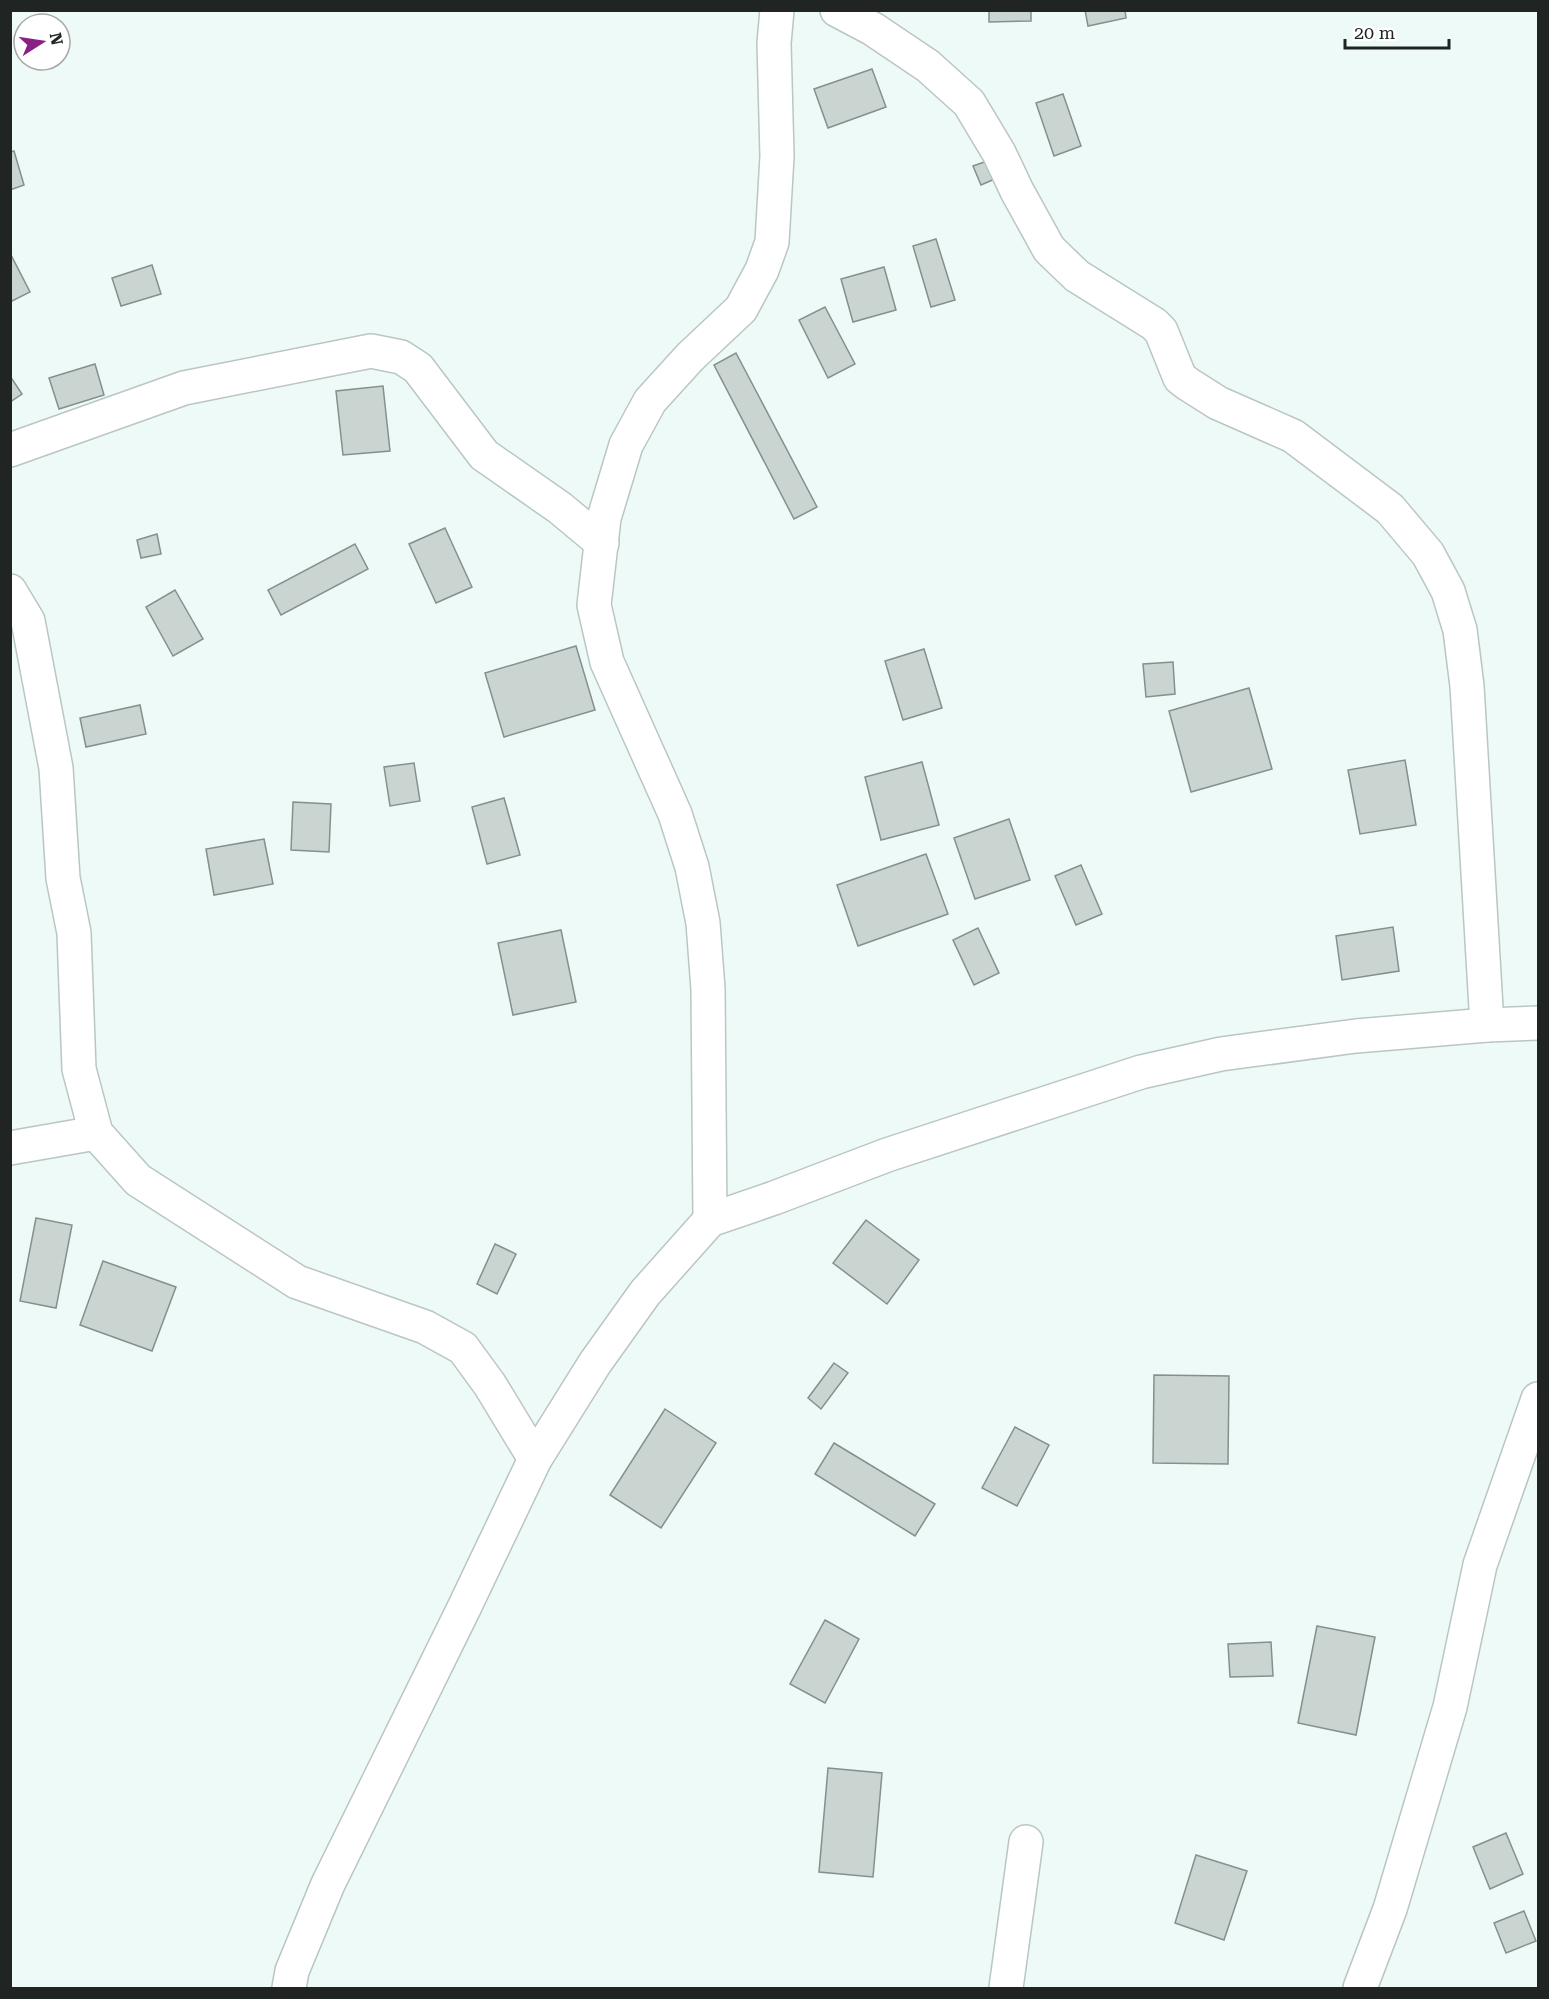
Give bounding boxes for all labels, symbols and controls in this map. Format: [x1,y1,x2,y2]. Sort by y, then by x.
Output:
north arrow [12,12,72,72]
scale bar [1345,12,1448,50]
text: 20 m [1354,22,1395,43]
text: N [46,31,67,47]

